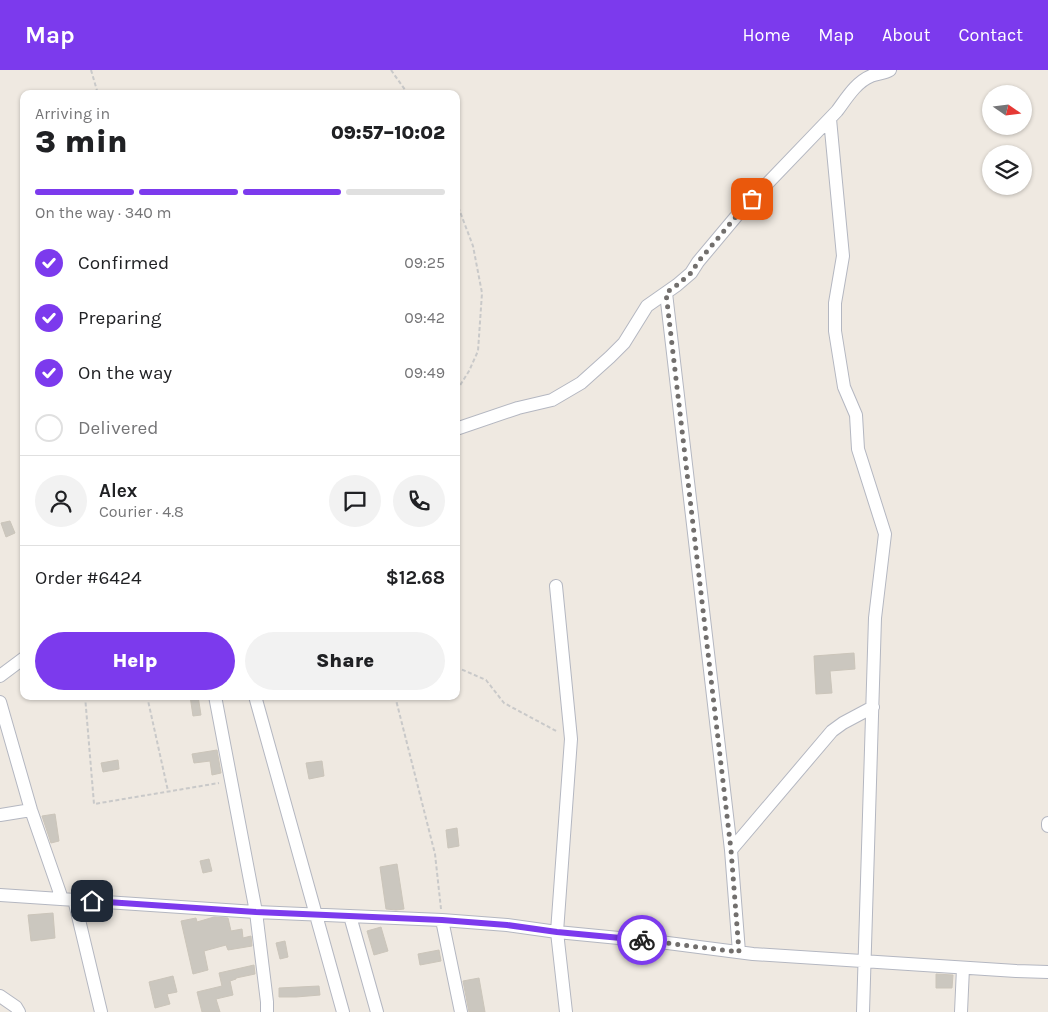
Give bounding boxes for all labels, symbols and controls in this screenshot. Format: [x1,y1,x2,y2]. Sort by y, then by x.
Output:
text: Map [25,21,75,49]
text: Home [742,24,790,46]
text: Map [818,24,854,46]
text: About [882,24,931,46]
text: Contact [959,24,1023,46]
north arrow [982,85,1032,135]
map controls [982,85,1032,195]
text: Arriving in [35,104,110,123]
text: 09:57–10:02 [331,122,445,144]
text: 3 min [35,123,128,160]
button: layers [982,145,1032,195]
pin [731,178,773,220]
icon: bag [738,185,766,213]
text: On the way · 340 m [35,203,171,222]
icon: check [35,249,63,277]
text: Confirmed [78,252,169,274]
text: 09:25 [404,253,445,272]
icon: check [35,304,63,332]
text: Preparing [78,307,161,329]
text: 09:42 [404,308,445,327]
icon: check [35,359,63,387]
text: On the way [78,362,172,384]
text: 09:49 [404,363,445,382]
text: Delivered [78,417,158,439]
button: person [35,475,87,527]
button: chat [329,475,381,527]
button: phone [393,475,445,527]
text: Alex [99,480,137,502]
text: Courier · 4.8 [99,502,184,521]
text: Order #6424 [35,567,142,589]
text: $12.68 [386,567,445,589]
button: Help [35,632,235,690]
button: Share [245,632,445,690]
pin [71,880,113,922]
icon: home [78,887,106,915]
courier [617,915,667,965]
icon: bike [628,926,656,954]

